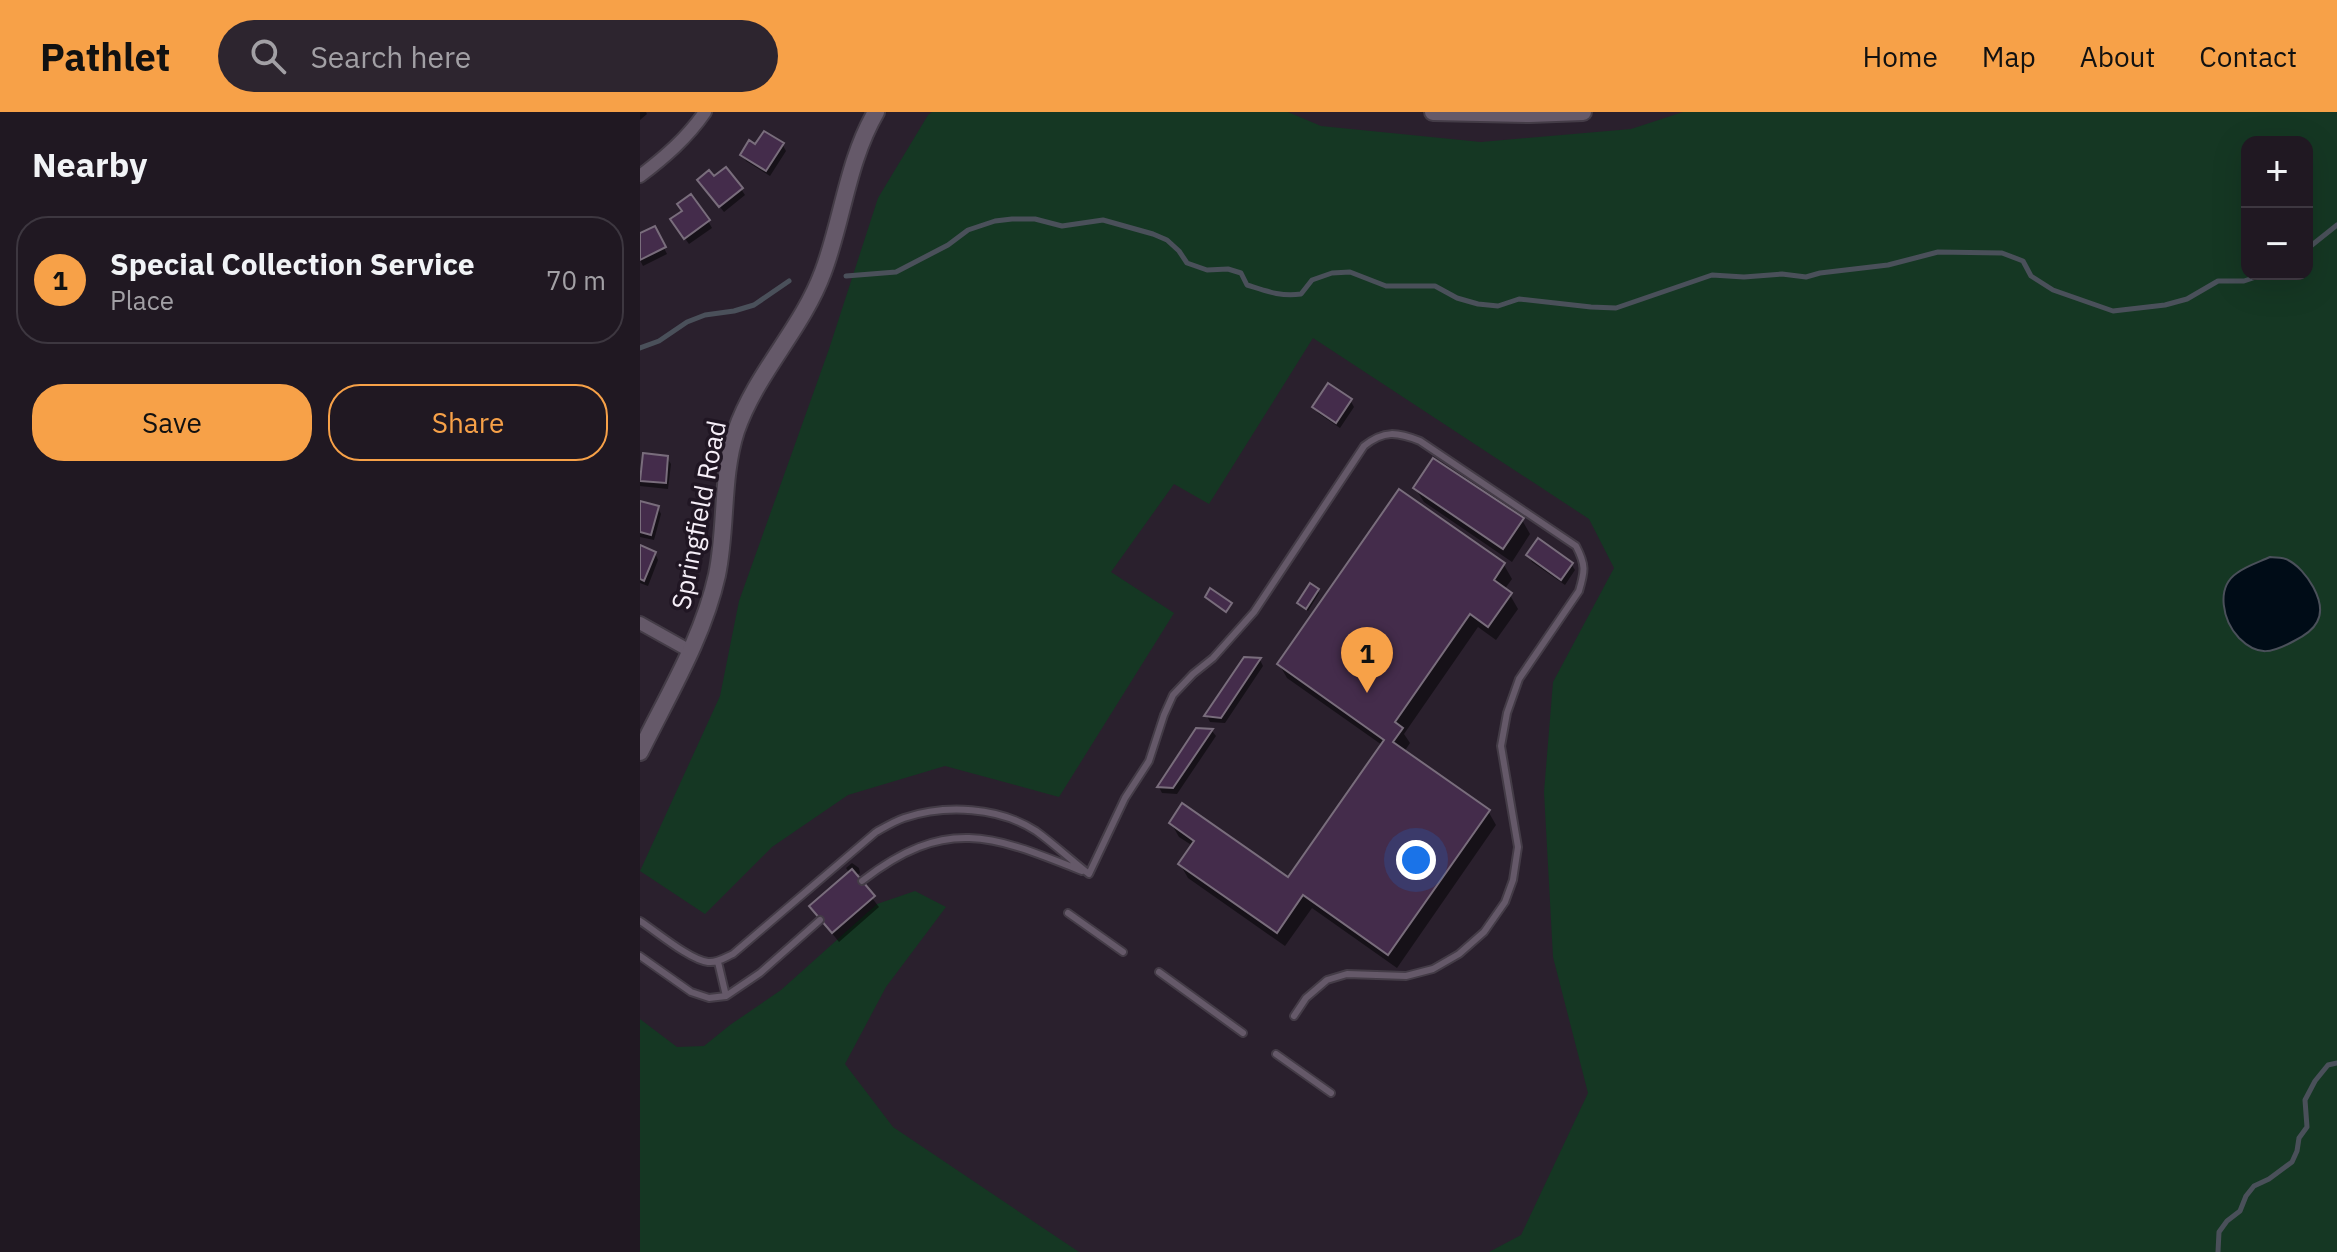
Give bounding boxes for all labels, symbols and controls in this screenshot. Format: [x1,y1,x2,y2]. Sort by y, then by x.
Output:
search box [218,20,778,92]
text: Pathlet [40,32,170,81]
icon: search [246,34,290,78]
text: Search here [310,37,471,76]
text: Home [1862,38,1938,75]
text: Map [1982,38,2036,75]
text: About [2080,38,2155,75]
text: Contact [2199,38,2297,75]
map controls [2241,136,2313,280]
button: + [2241,136,2313,208]
text: Nearby [32,142,147,186]
button: − [2241,208,2313,280]
text: Special Collection Service [110,244,475,283]
text: 1 [52,263,68,297]
text: 70 m [546,263,606,297]
text: Place [110,283,174,317]
button: Save [32,384,312,461]
button: Share [328,384,608,461]
street label: Springfield Road [663,417,733,612]
pin: 1 [1341,627,1393,693]
your location [1396,840,1436,880]

